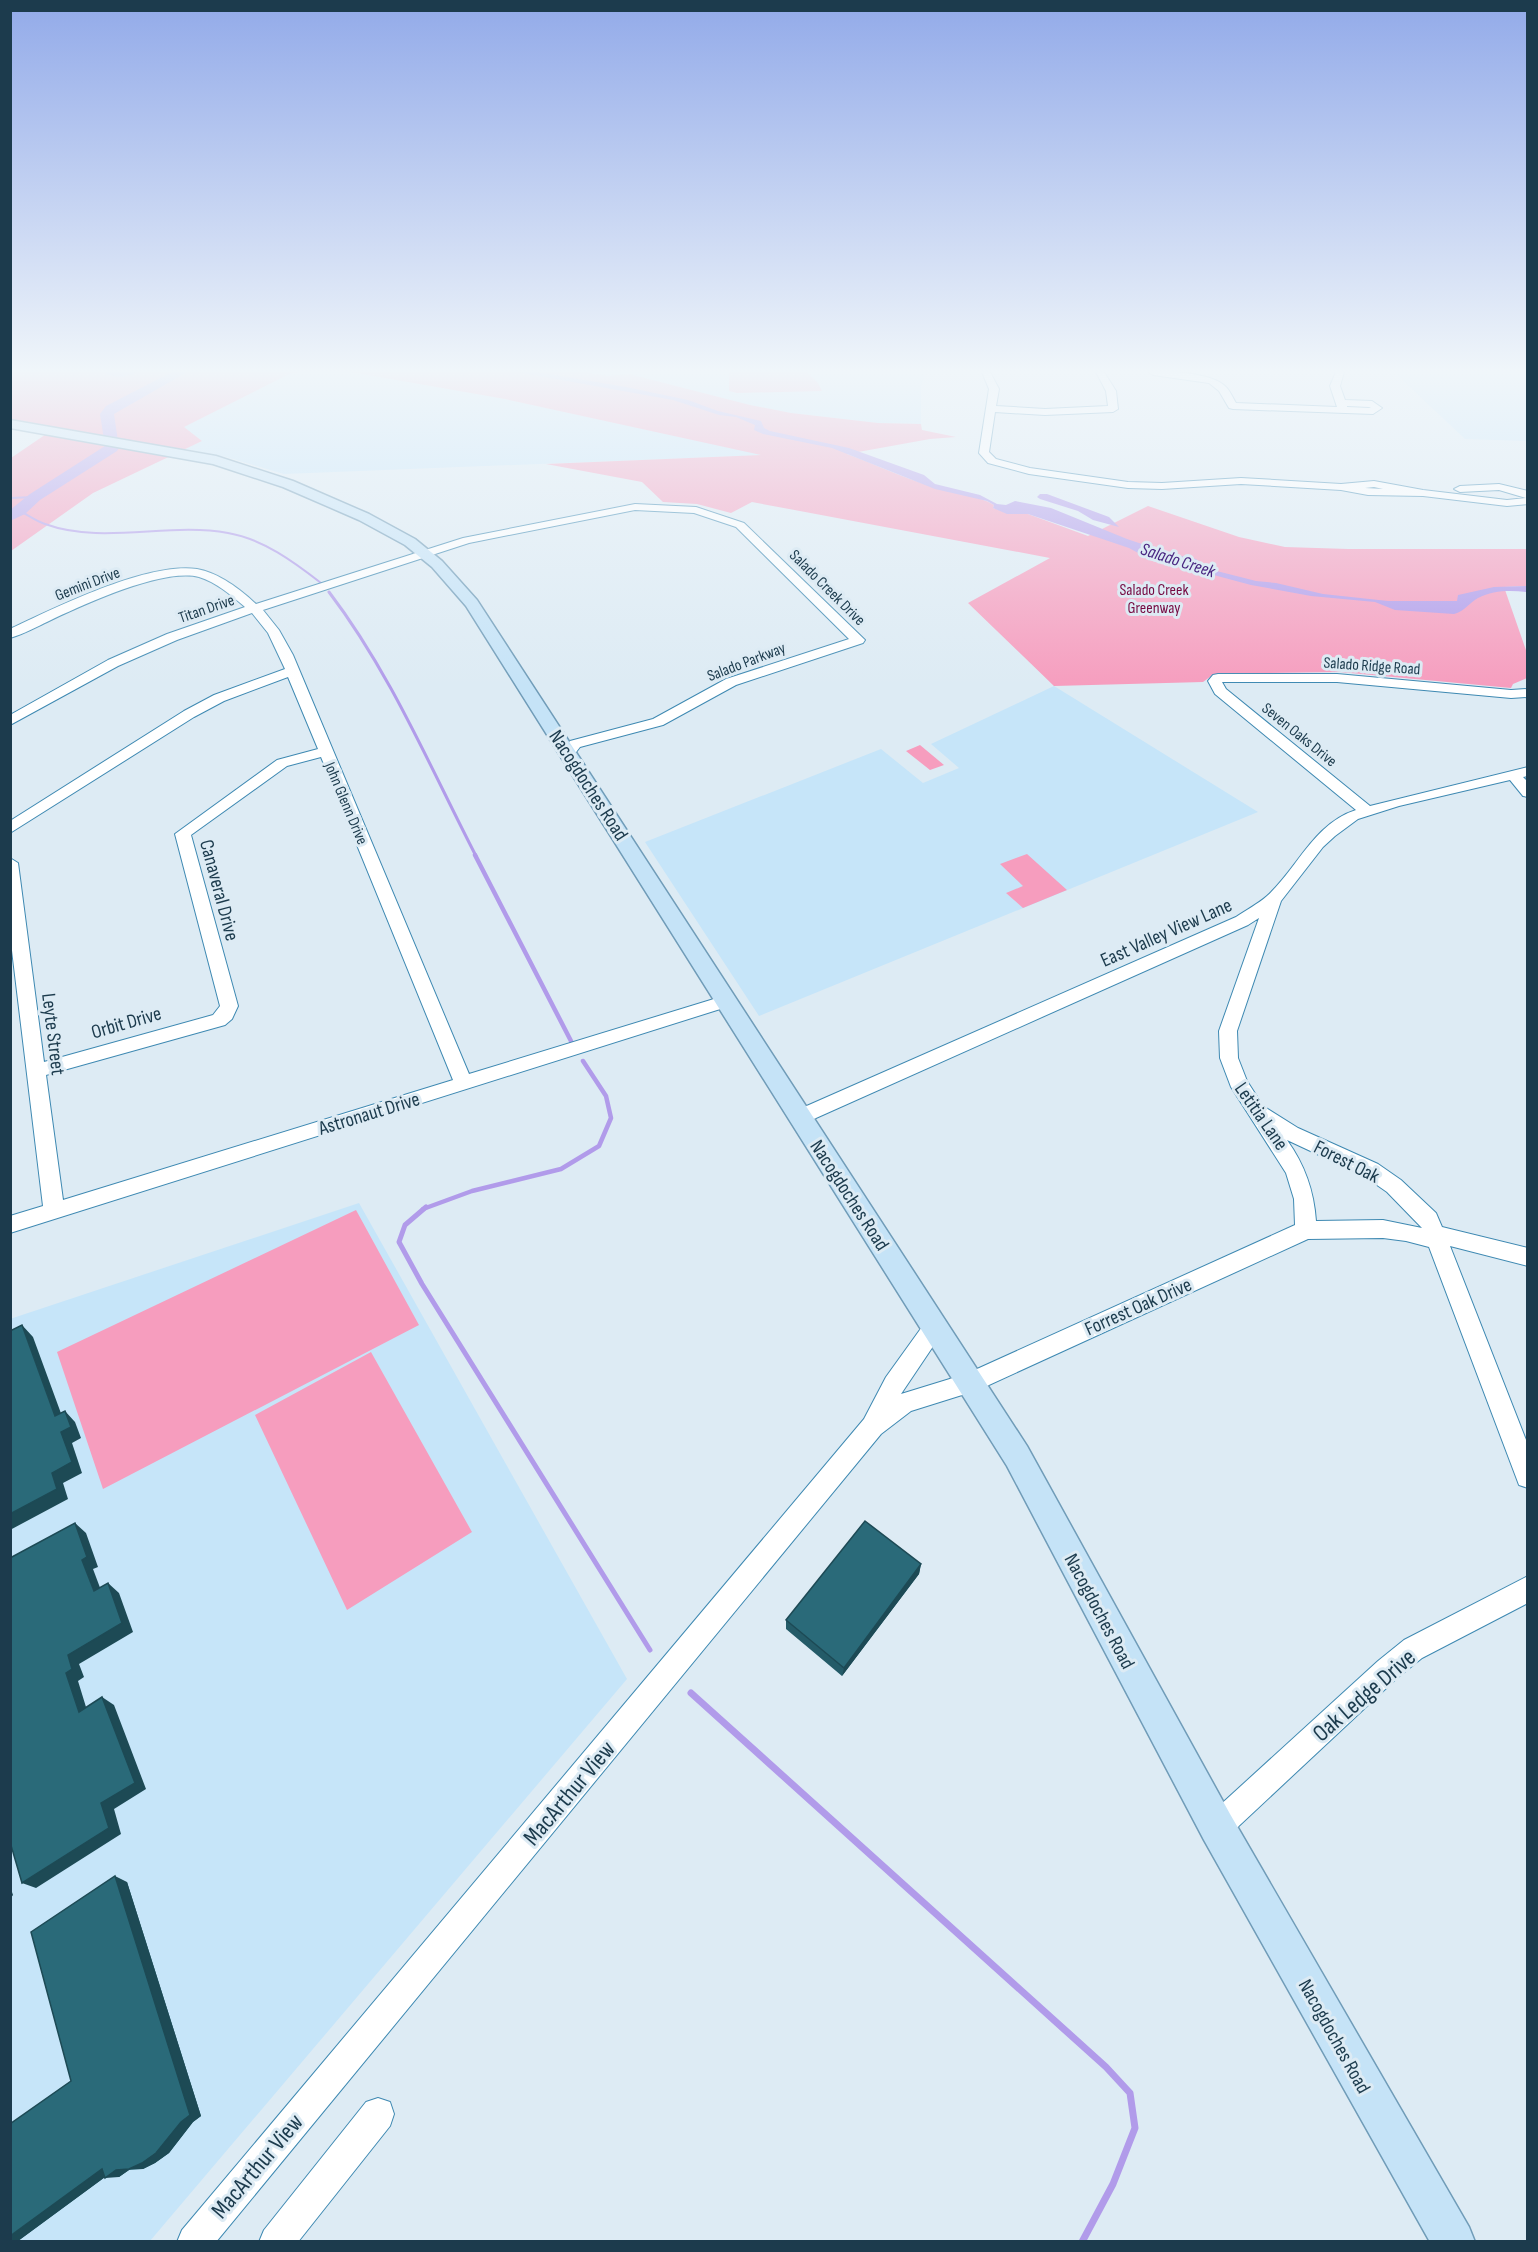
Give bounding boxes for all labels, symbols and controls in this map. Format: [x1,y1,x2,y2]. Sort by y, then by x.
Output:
water label: Salado Creek [1138,539,1219,583]
street label: Salado Creek Drive [785,546,869,630]
street label: Gemini Drive [52,563,123,605]
park label: Salado Creek Greenway [1119,581,1189,618]
street label: Titan Drive [176,591,237,628]
street label: Salado Parkway [705,639,788,686]
street label: Salado Ridge Road [1323,654,1421,679]
street label: Seven Oaks Drive [1258,699,1340,771]
street label: Nacogdoches Road [544,726,633,845]
street label: John Glenn Drive [319,759,372,848]
street label: Canaveral Drive [194,837,244,943]
street label: East Valley View Lane [1097,893,1236,973]
street label: Leyte Street [36,992,70,1076]
street label: Orbit Drive [88,1002,164,1044]
street label: Letitia Lane [1229,1078,1293,1155]
street label: Astronaut Drive [315,1087,423,1141]
street label: Forest Oak [1310,1135,1384,1189]
street label: Nacogdoches Road [805,1136,894,1255]
street label: Forrest Oak Drive [1081,1273,1196,1341]
street label: Nacogdoches Road [1059,1550,1139,1673]
street label: Oak Ledge Drive [1307,1643,1422,1748]
street label: MacArthur View [517,1735,622,1852]
street label: Nacogdoches Road [1293,1975,1375,2098]
street label: MacArthur View [205,2108,310,2225]

